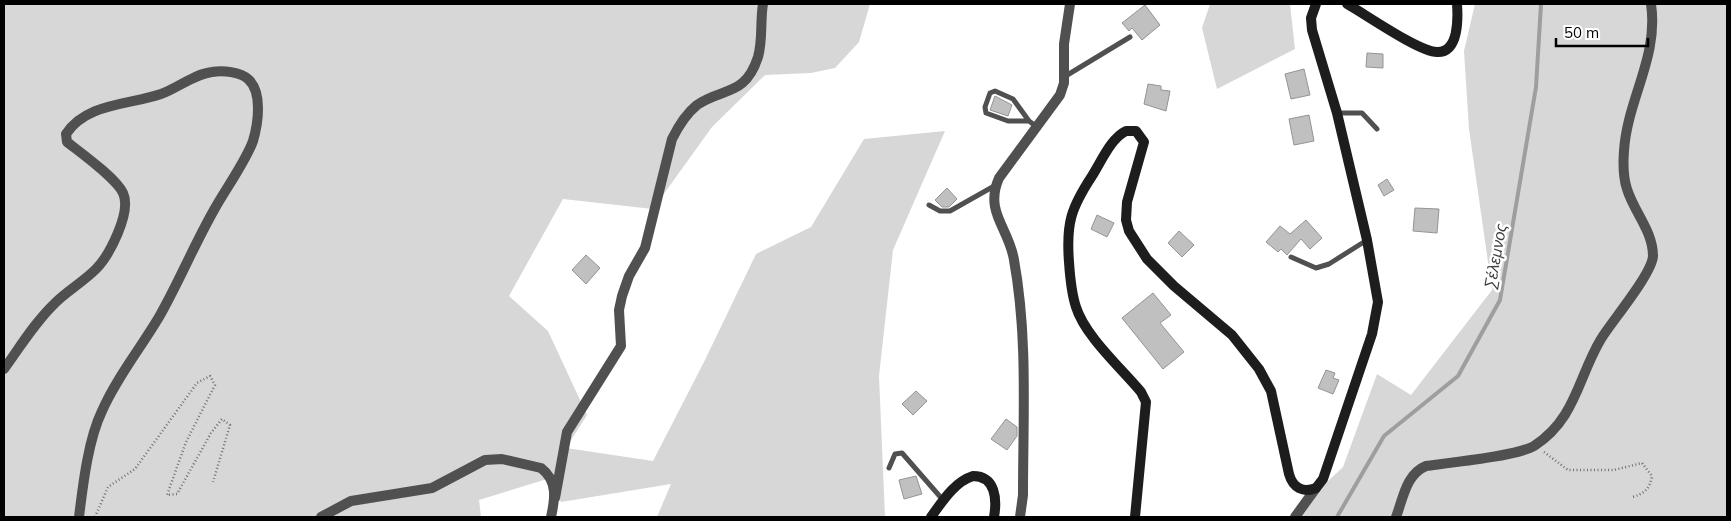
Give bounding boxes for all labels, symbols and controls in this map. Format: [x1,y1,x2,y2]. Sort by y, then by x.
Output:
scale bar [1556,15,1648,47]
text: 50 m [1564,23,1599,42]
water label: Σέλεμνος [1479,222,1511,291]

